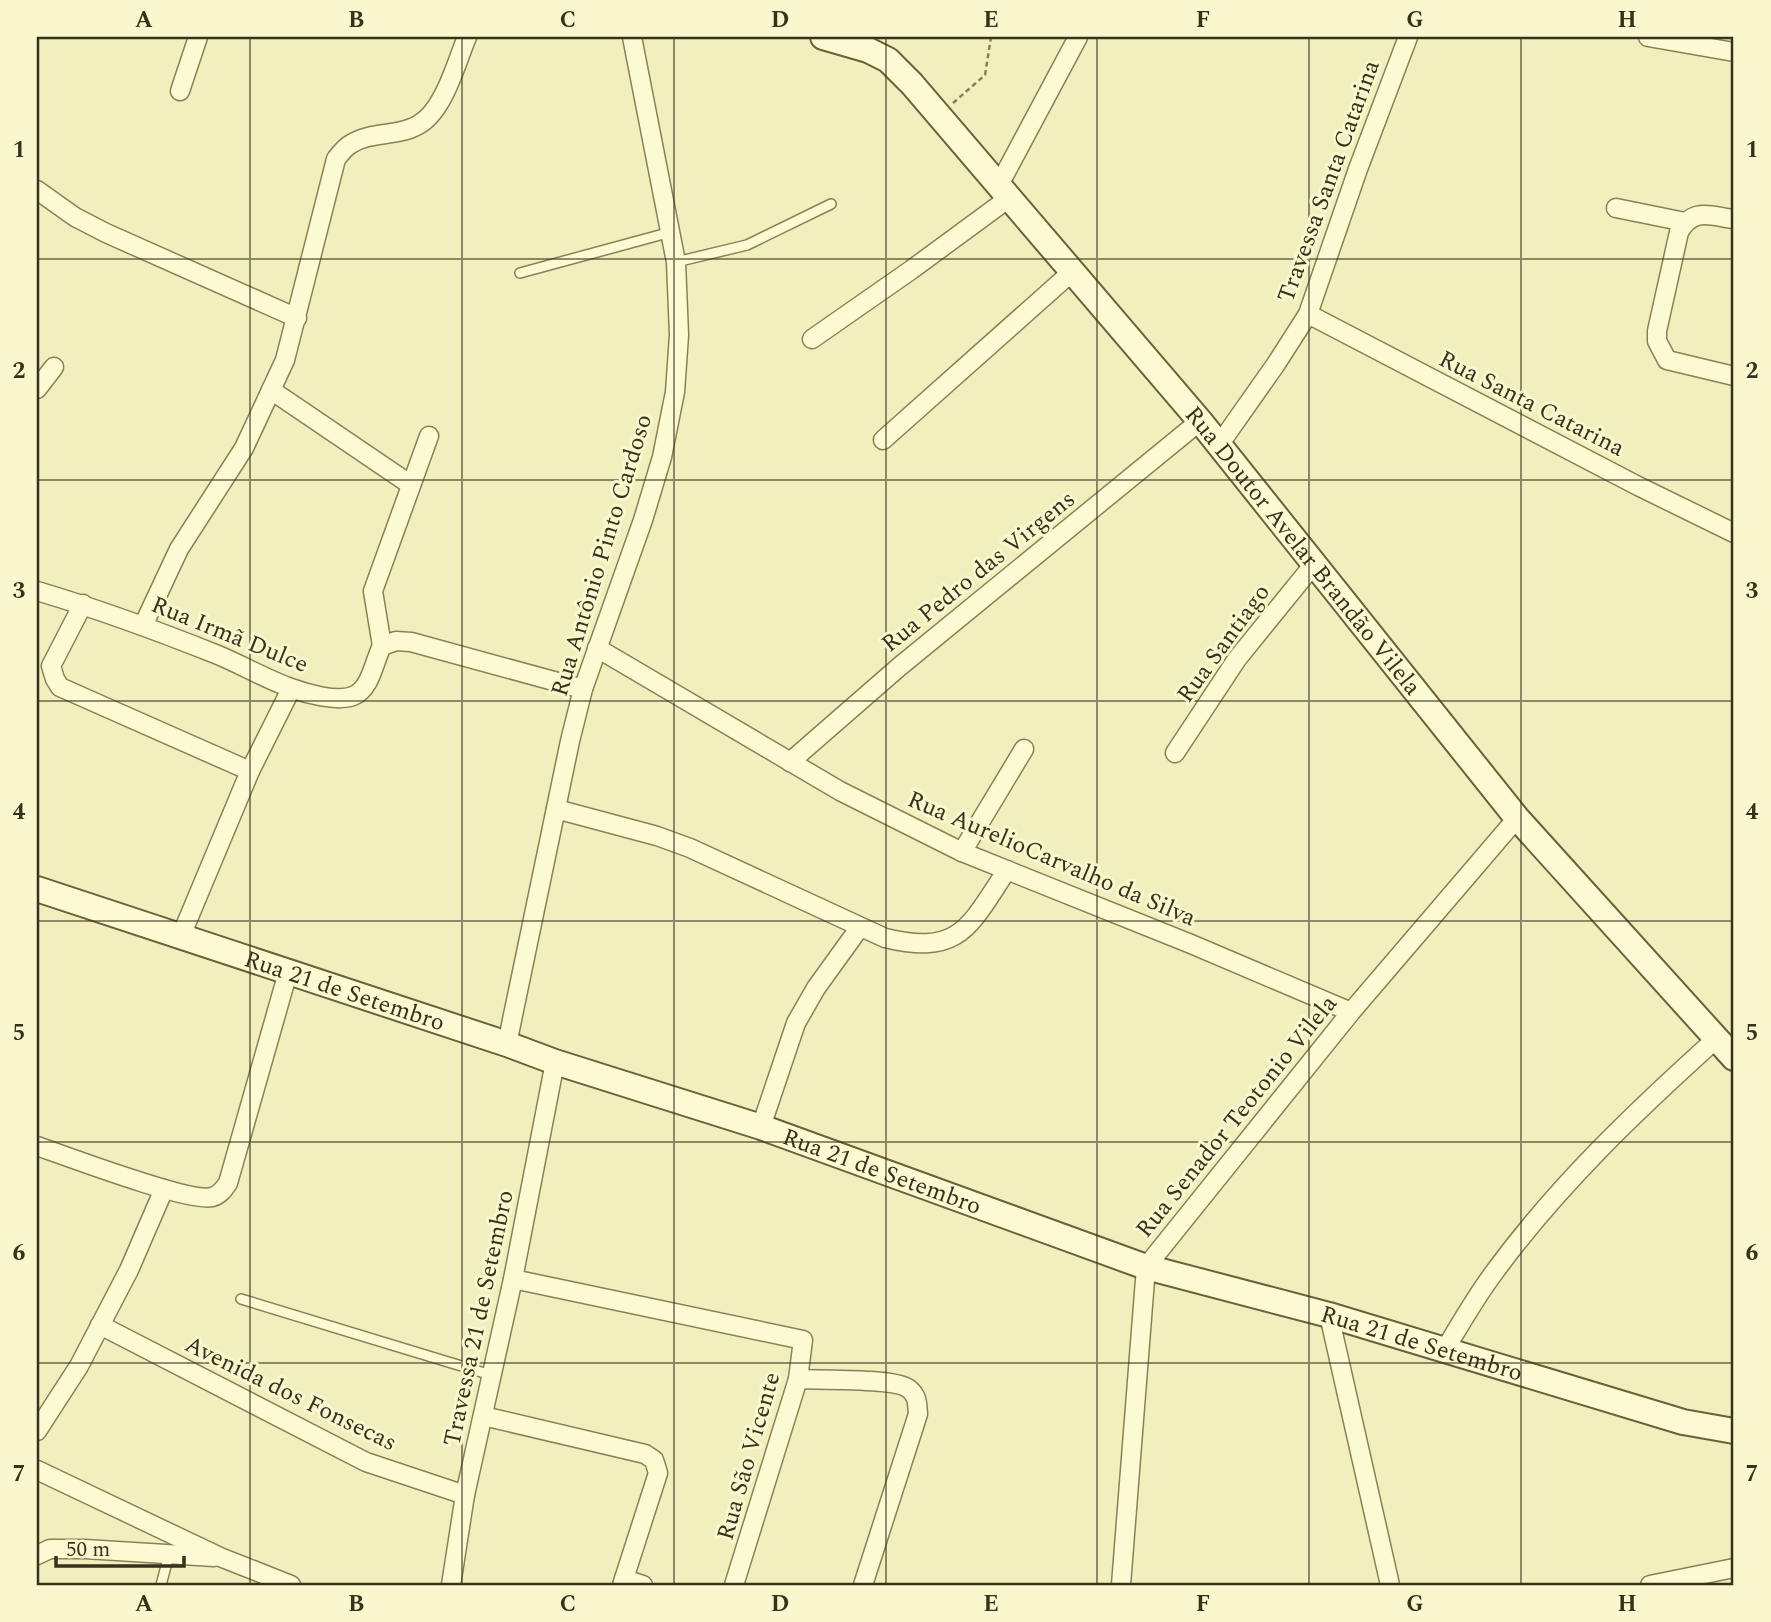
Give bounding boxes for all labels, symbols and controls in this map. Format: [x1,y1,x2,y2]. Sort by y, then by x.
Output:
text: A [135,3,153,38]
text: B [348,3,364,38]
text: C [560,3,576,38]
text: D [771,3,789,38]
text: E [983,3,999,38]
text: F [1196,3,1210,38]
text: G [1406,3,1424,38]
text: H [1617,3,1637,38]
street label: Travessa Santa Catarina [1268,55,1390,308]
text: 1 [13,133,25,168]
text: 1 [1746,133,1758,168]
street label: Rua Santa Catarina [1432,341,1631,466]
text: 2 [13,354,26,389]
text: 2 [1746,354,1759,389]
street label: Rua Doutor Avelar Brandão Vilela [1176,398,1430,704]
street label: Rua Antônio Pinto Cardoso [542,410,662,701]
street label: Rua Pedro das Virgens [874,482,1083,661]
text: 3 [13,574,26,609]
text: 3 [1746,574,1759,609]
street label: Rua Santiago [1168,577,1279,711]
street label: Rua Irmã Dulce [146,587,314,683]
street label: Rua AurelioCarvalho da Silva [902,782,1202,936]
text: 4 [13,795,26,830]
text: 4 [1746,795,1759,830]
street label: Rua 21 de Setembro [239,942,449,1041]
street label: Rua Senador Teotonio Vilela [1127,987,1346,1246]
text: 5 [13,1016,25,1051]
text: 5 [1746,1016,1758,1051]
street label: Rua 21 de Setembro [777,1119,986,1225]
street label: Travessa 21 de Setembro [434,1187,524,1449]
text: 6 [13,1236,26,1271]
text: 6 [1746,1236,1759,1271]
street label: Rua 21 de Setembro [1316,1296,1527,1392]
street label: Avenida dos Fonsecas [178,1327,403,1461]
street label: Rua São Vicente [708,1368,790,1545]
text: 7 [13,1457,25,1492]
text: 7 [1746,1457,1758,1492]
scale bar [56,1524,184,1568]
text: 50 m [66,1534,110,1566]
text: A [135,1587,153,1622]
text: B [348,1587,364,1622]
text: C [560,1587,576,1622]
text: D [771,1587,789,1622]
text: E [983,1587,999,1622]
text: F [1196,1587,1210,1622]
text: G [1406,1587,1424,1622]
text: H [1617,1587,1637,1622]

